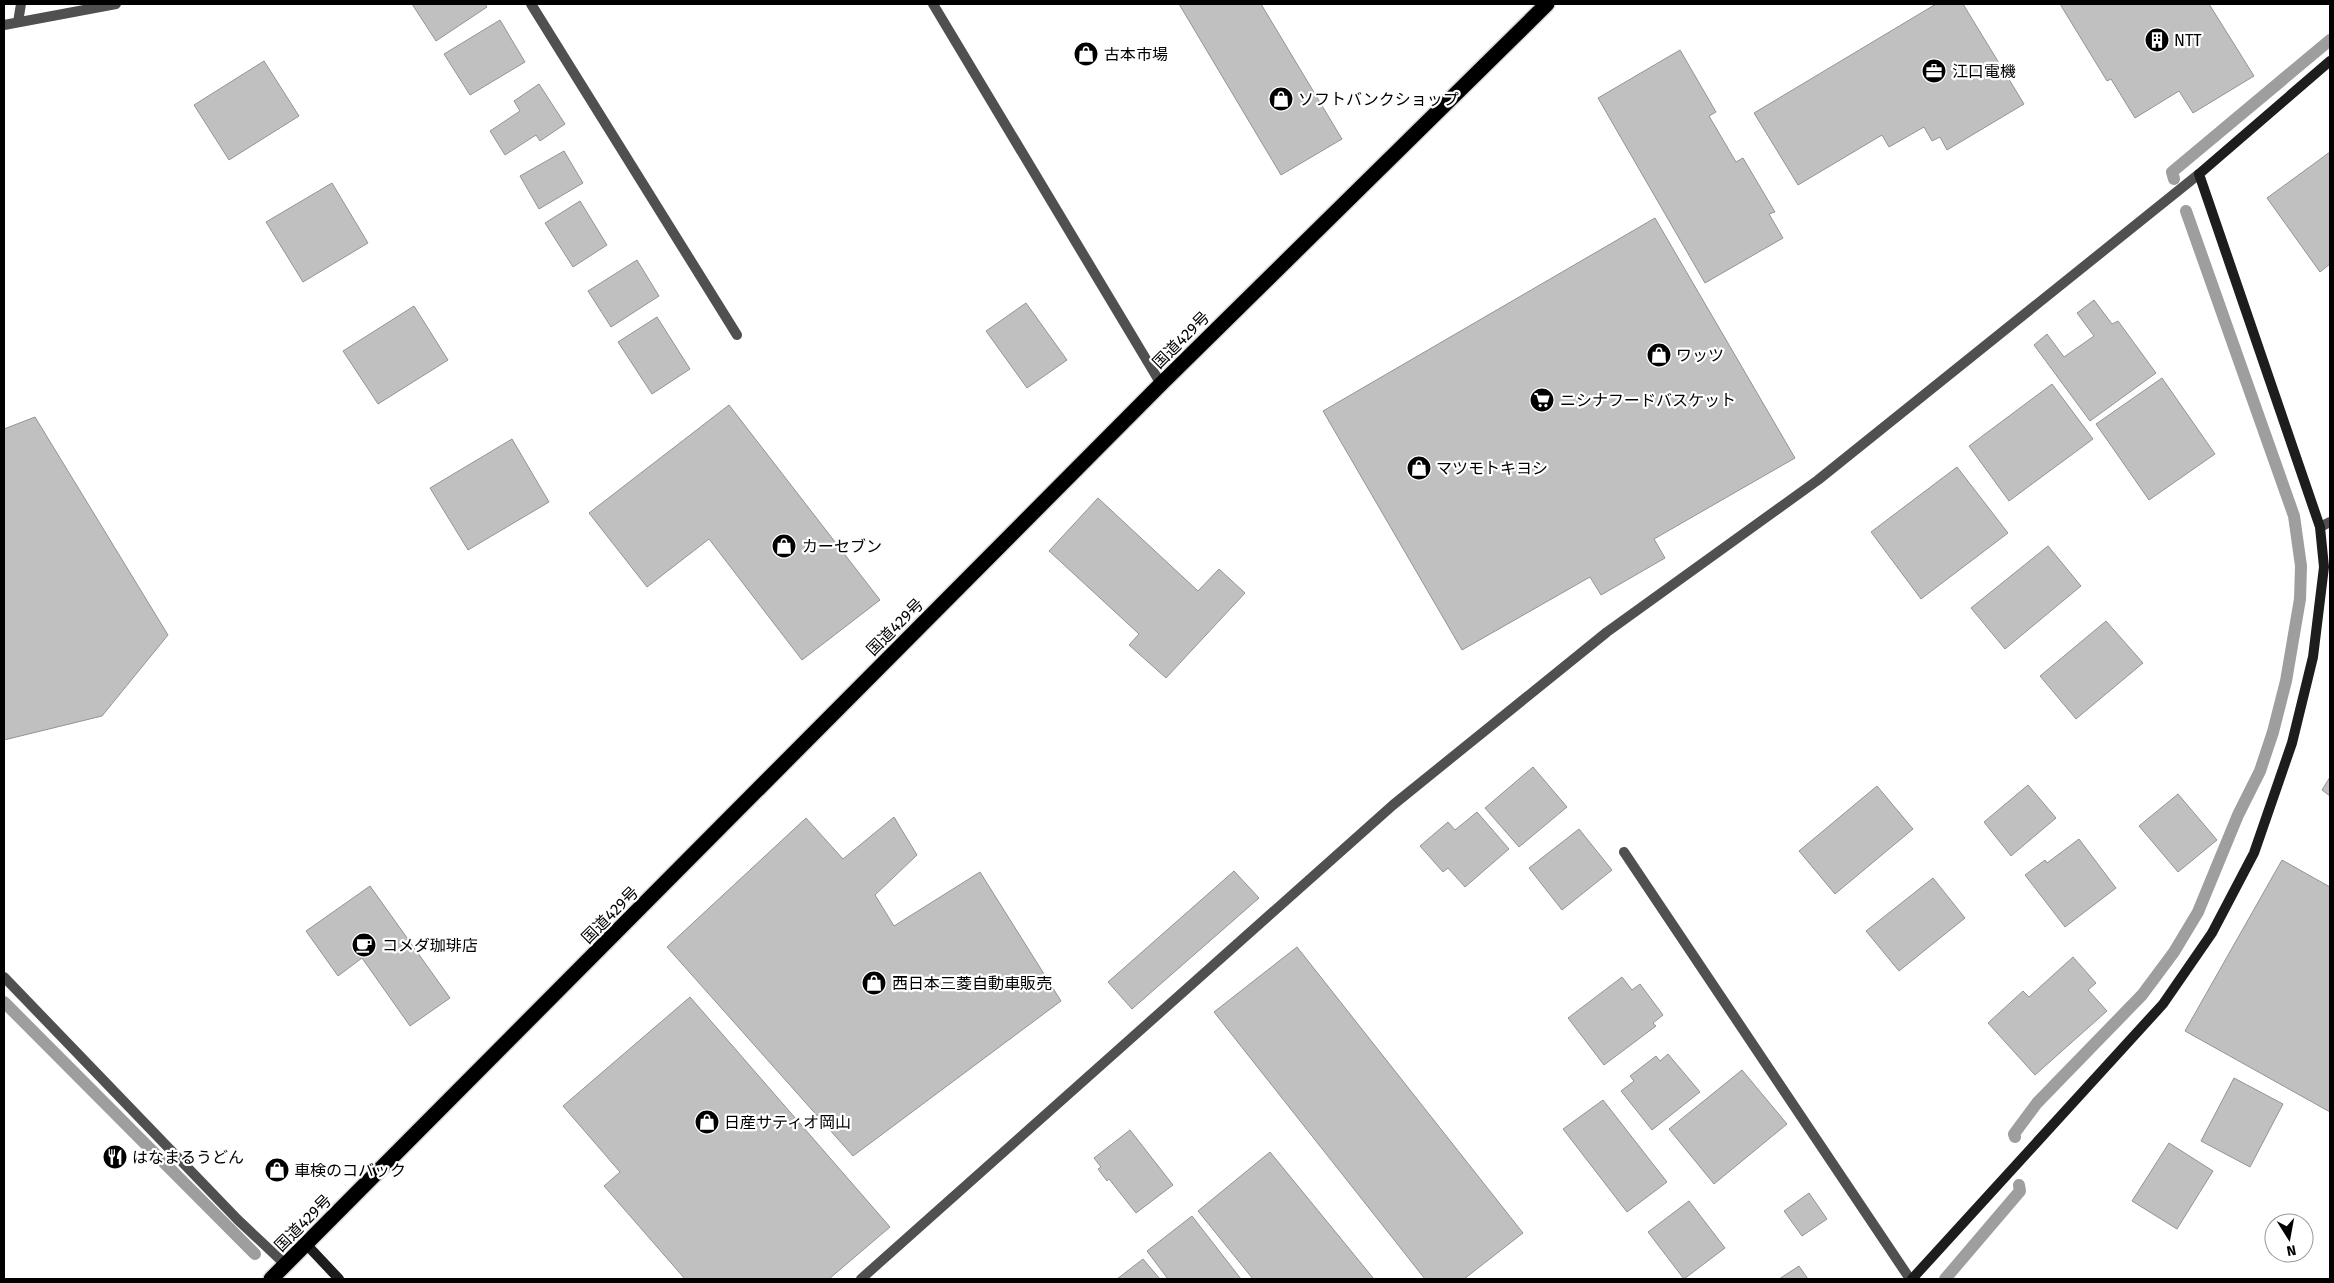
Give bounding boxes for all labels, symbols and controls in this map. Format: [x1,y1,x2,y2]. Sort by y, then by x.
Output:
building icon: NTT [2144,27,2170,53]
place label: NTT [2174,31,2202,50]
shop icon: 古本市場 [1073,41,1099,67]
place label: 古本市場 [1104,45,1168,64]
office icon: 江口電機 [1921,58,1947,84]
place label: 江口電機 [1952,62,2016,81]
shop icon: ソフトバンクショップ [1268,86,1294,112]
place label: ソフトバンクショップ [1298,90,1459,109]
street label: 国道429号 [1149,308,1213,372]
shop icon: ワッツ [1646,342,1672,368]
place label: ワッツ [1676,346,1724,365]
supermarket icon: ニシナフードバスケット [1529,387,1555,413]
place label: ニシナフードバスケット [1560,391,1736,410]
shop icon: マツモトキヨシ [1406,455,1432,481]
place label: マツモトキヨシ [1436,459,1548,478]
shop icon: カーセブン [771,533,797,559]
place label: カーセブン [802,537,882,556]
street label: 国道429号 [863,595,927,659]
street label: 国道429号 [578,883,642,947]
cafe icon: コメダ珈琲店 [351,932,377,958]
place label: コメダ珈琲店 [382,936,478,955]
shop icon: 西日本三菱自動車販売 [861,970,887,996]
place label: 西日本三菱自動車販売 [892,974,1052,993]
shop icon: 日産サティオ岡山 [694,1109,720,1135]
place label: 日産サティオ岡山 [724,1113,851,1132]
restaurant icon: はなまるうどん [102,1144,128,1170]
place label: はなまるうどん [132,1148,244,1167]
shop icon: 車検のコバック [264,1157,290,1183]
place label: 車検のコバック [294,1161,406,1180]
street label: 国道429号 [271,1191,335,1255]
north arrow [2264,1213,2314,1263]
text: N [2285,1241,2298,1260]

